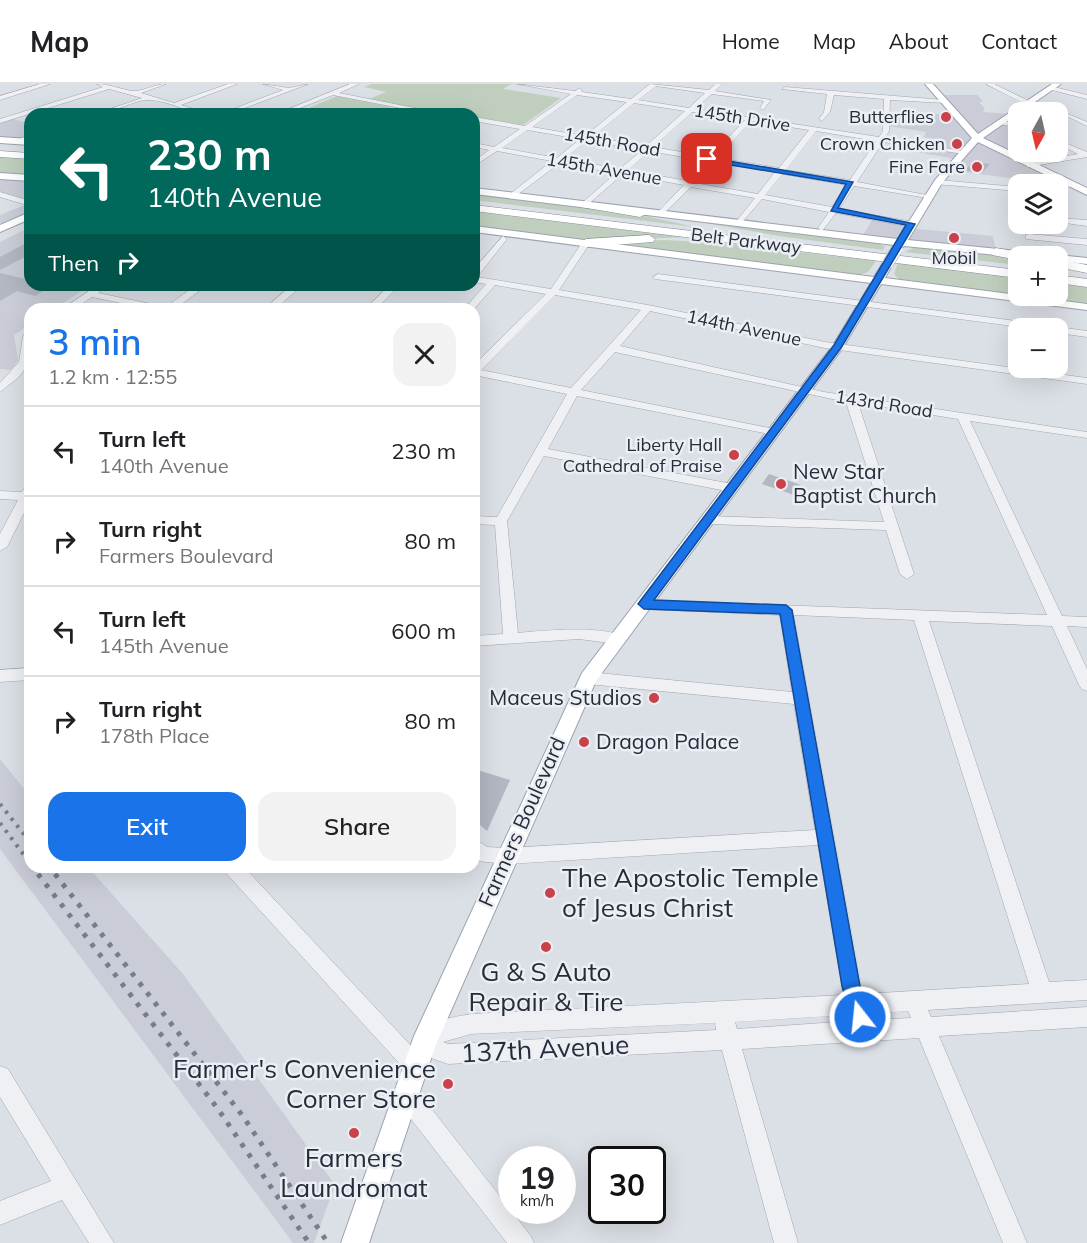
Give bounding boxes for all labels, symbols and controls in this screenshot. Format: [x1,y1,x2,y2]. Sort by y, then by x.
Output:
text: Map [30,24,89,59]
text: Home [722,28,780,54]
text: Map [813,28,856,54]
text: About [889,28,948,54]
text: Contact [981,28,1057,54]
street label: 145th Drive [692,99,792,136]
north arrow [1008,102,1068,162]
map controls [1008,102,1068,378]
place label: Butterflies [849,105,934,128]
marker: Butterflies [939,110,953,124]
street label: 145th Road [562,122,662,161]
text: 230 m [147,128,272,181]
icon: left [48,132,126,210]
place label: Crown Chicken [820,132,945,155]
pin [681,133,732,184]
marker: Crown Chicken [950,137,964,151]
icon: arrive [690,142,723,175]
street label: 145th Avenue [545,147,664,190]
place label: Fine Fare [889,155,965,178]
marker: Fine Fare [970,160,984,174]
button: layers [1008,174,1068,234]
text: 140th Avenue [147,180,322,214]
street label: Belt Parkway [690,222,803,259]
marker: Mobil [947,231,961,245]
icon: right [111,246,144,279]
place label: Mobil [931,246,977,269]
button: + [1008,246,1068,306]
text: Then [48,249,99,277]
street label: 144th Avenue [685,304,804,351]
button: − [1008,318,1068,378]
text: 3 min [48,319,142,364]
button: close [393,323,456,386]
text: 1.2 km · 12:55 [48,364,177,389]
street label: 143rd Road [834,384,934,423]
text: Turn left [99,425,186,453]
place label: Liberty Hall Cathedral of Praise [563,433,722,477]
icon: left [48,435,81,468]
text: 230 m [391,437,456,465]
marker: Liberty Hall Cathedral of Praise [727,448,741,462]
text: 140th Avenue [99,453,229,478]
place label: New Star Baptist Church [793,458,937,508]
marker: New Star Baptist Church [774,477,788,491]
text: Turn right [99,515,202,543]
icon: right [48,525,81,558]
text: 80 m [405,527,456,555]
text: Farmers Boulevard [99,543,273,568]
text: Turn left [99,605,186,633]
icon: left [48,615,81,648]
text: 600 m [391,617,456,645]
text: 145th Avenue [99,633,229,658]
place label: Maceus Studios [489,684,642,710]
marker: Maceus Studios [647,691,661,705]
text: Turn right [99,695,202,723]
icon: right [48,705,81,738]
text: 80 m [405,707,456,735]
text: 178th Place [99,723,209,748]
place label: Dragon Palace [596,728,739,754]
street label: Farmers Boulevard [472,733,570,911]
marker: Dragon Palace [577,735,591,749]
button: Exit [48,792,246,861]
button: Share [258,792,456,861]
place label: The Apostolic Temple of Jesus Christ [562,861,819,924]
marker: The Apostolic Temple of Jesus Christ [543,886,557,900]
marker: G & S Auto Repair & Tire [539,940,553,954]
place label: G & S Auto Repair & Tire [469,955,624,1018]
position arrow [828,985,892,1049]
street label: 137th Avenue [460,1028,630,1069]
place label: Farmer's Convenience Corner Store [173,1052,436,1115]
marker: Farmer's Convenience Corner Store [441,1077,455,1091]
marker: Farmers Laundromat [347,1126,361,1140]
place label: Farmers Laundromat [280,1141,428,1204]
speed limit sign: 30 [588,1146,666,1224]
text: 19 [519,1159,555,1197]
text: km/h [520,1191,554,1210]

